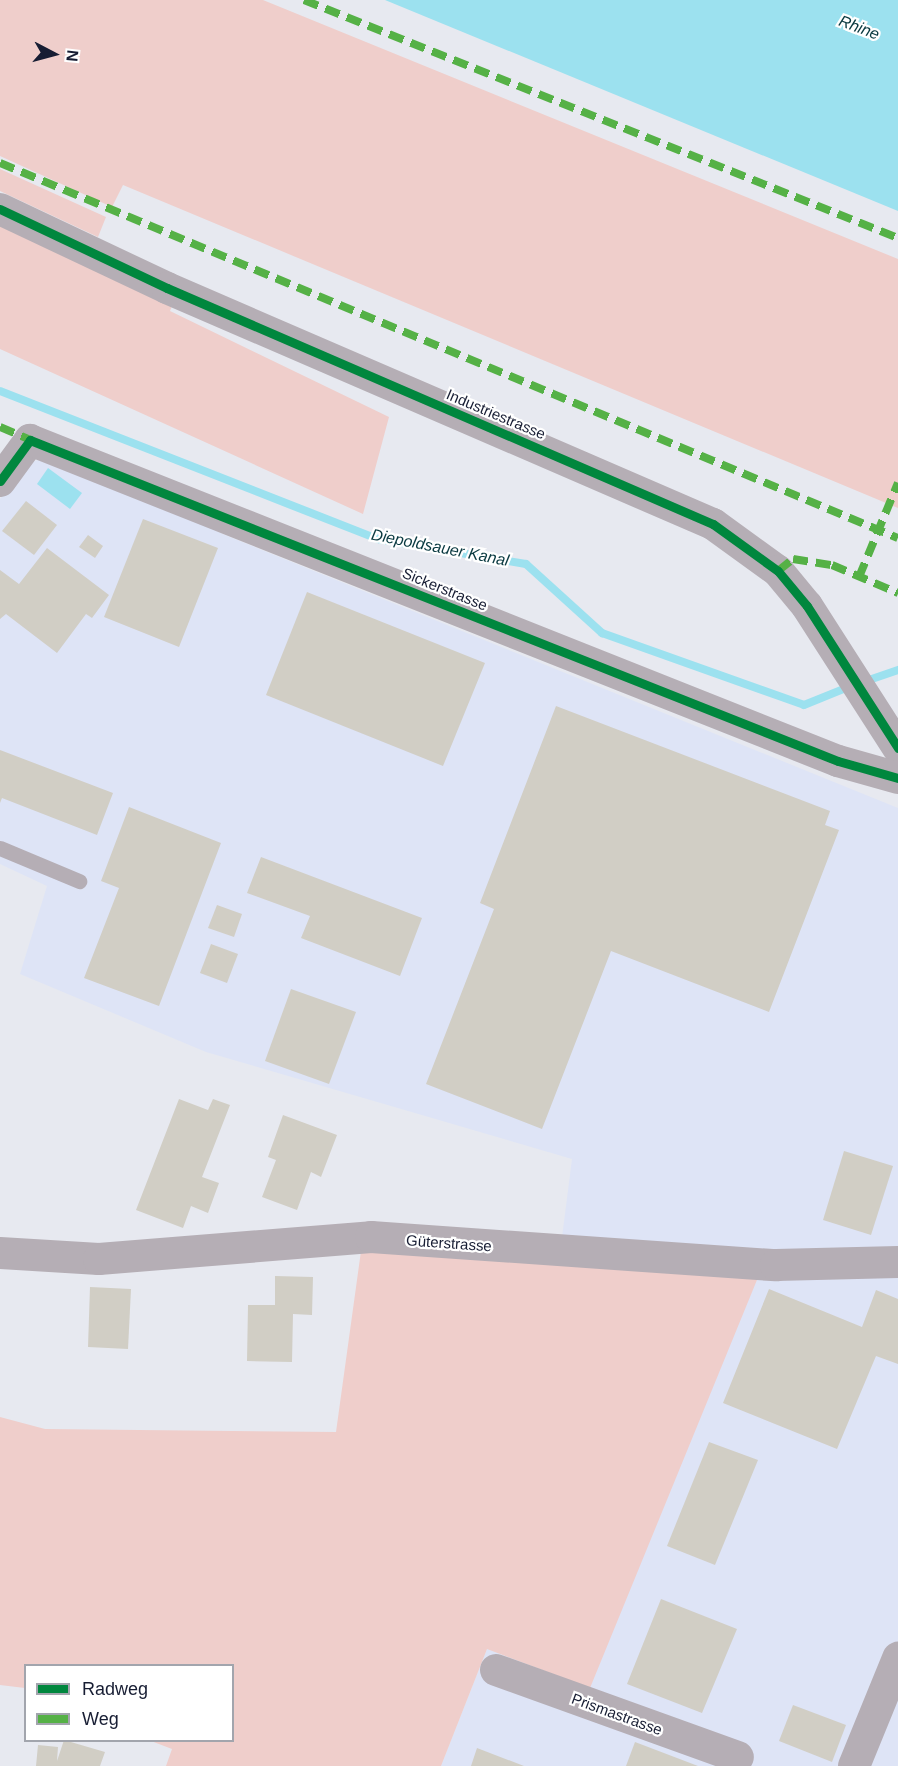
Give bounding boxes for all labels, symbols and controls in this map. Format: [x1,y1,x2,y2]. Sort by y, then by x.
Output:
water label: Rhine [836,12,882,44]
north arrow [24,24,84,84]
text: N [63,49,81,63]
street label: Industriestrasse [444,385,548,443]
water label: Diepoldsauer Kanal [370,525,510,571]
street label: Sickerstrasse [400,564,490,614]
street label: Güterstrasse [406,1231,492,1255]
legend [24,1664,234,1742]
text: Radweg [82,1679,148,1699]
street label: Prismastrasse [569,1689,665,1739]
text: Weg [82,1709,119,1729]

